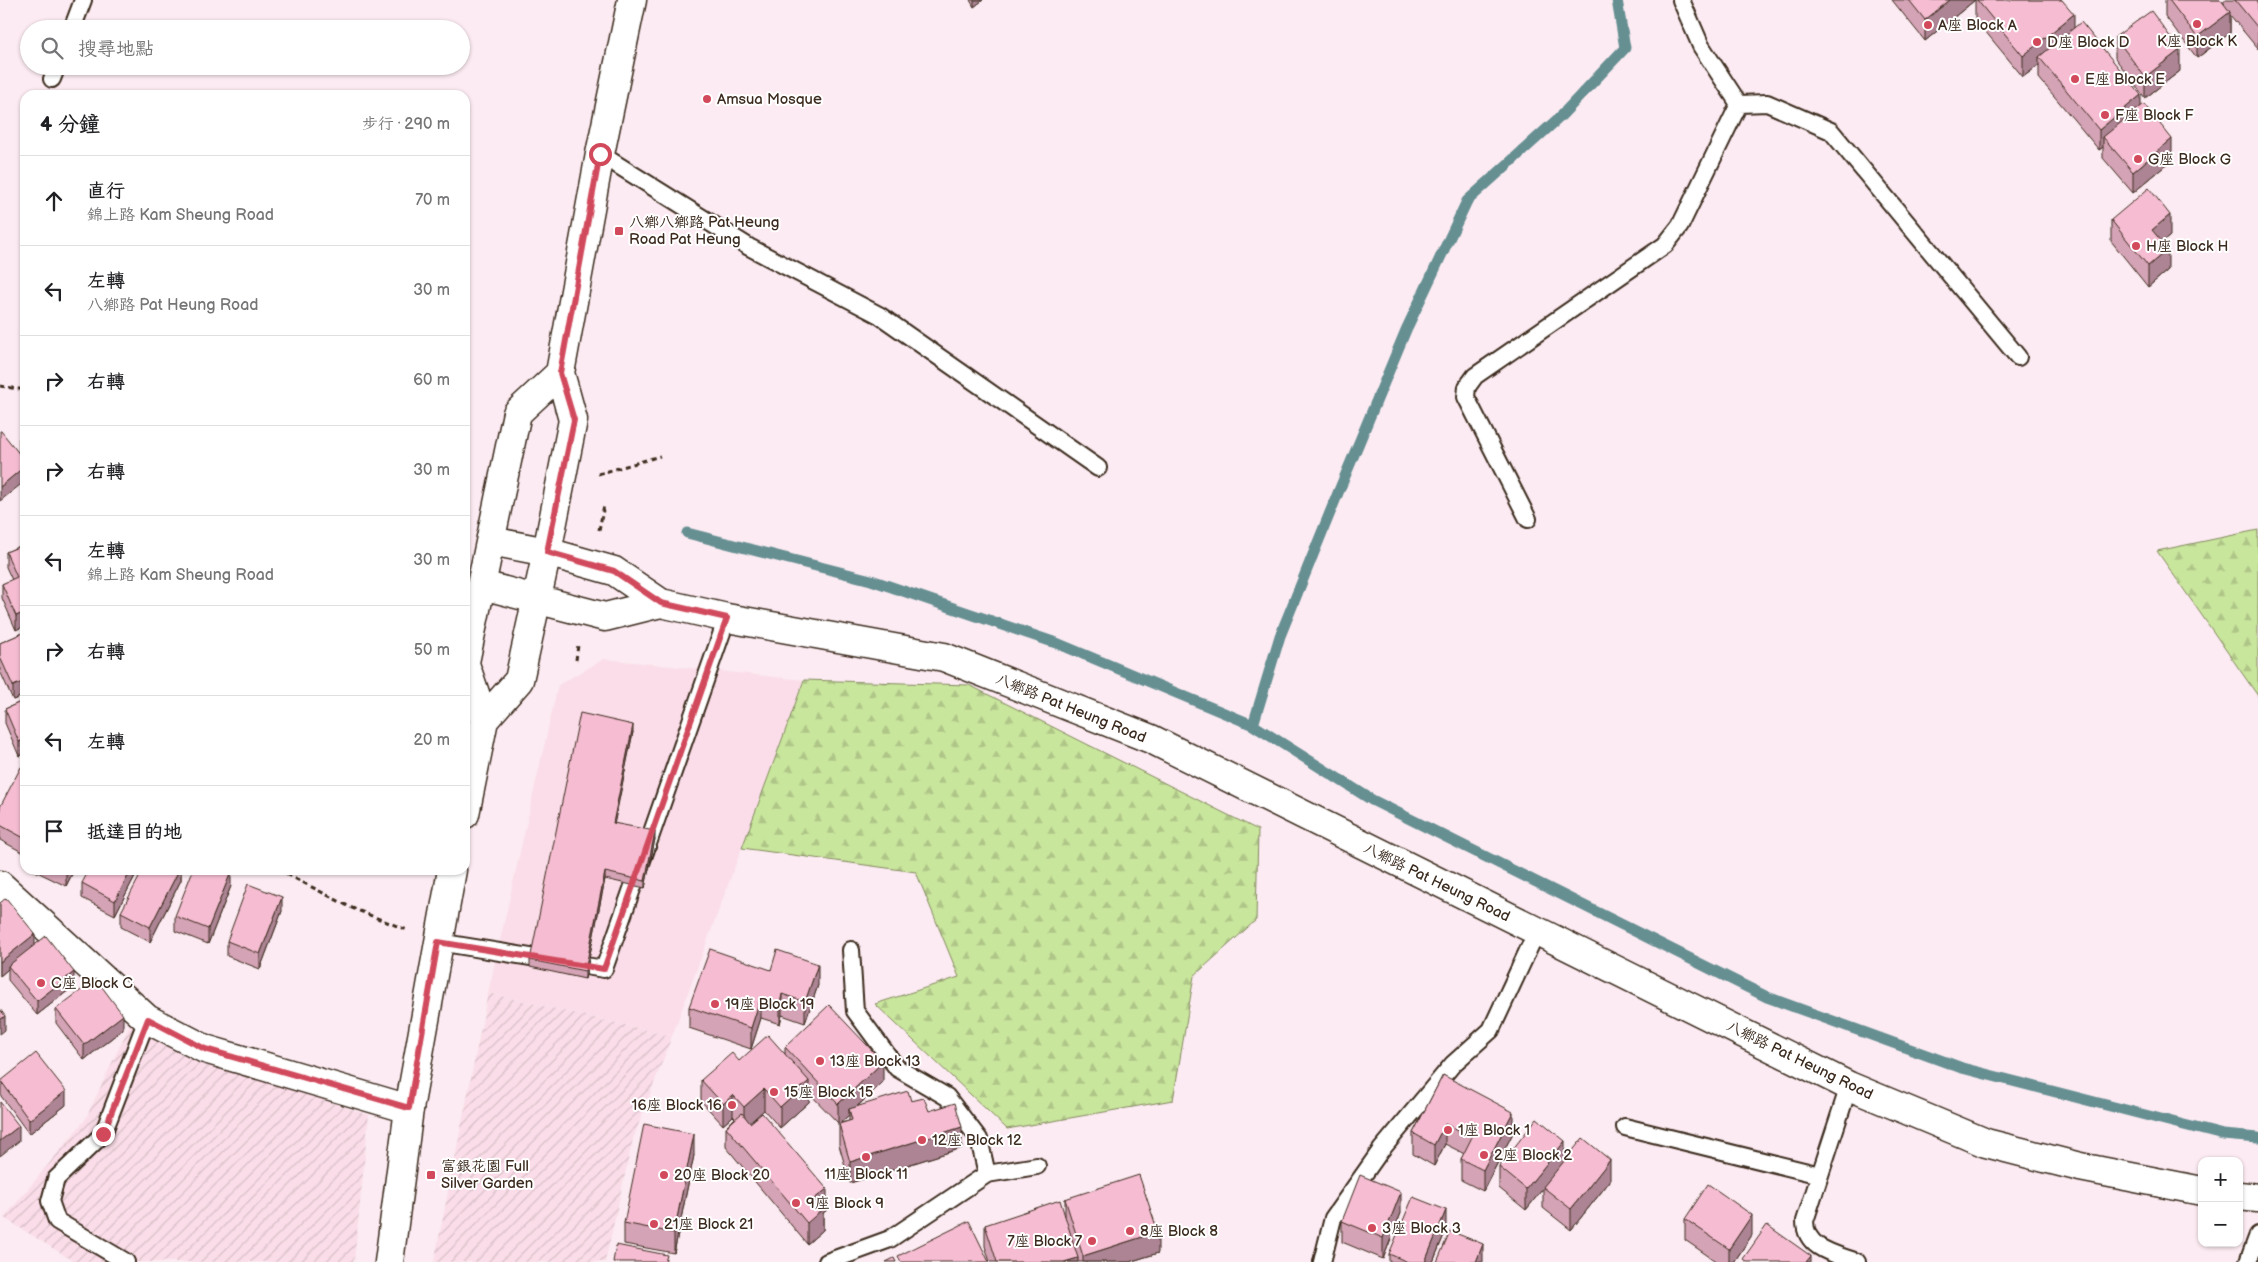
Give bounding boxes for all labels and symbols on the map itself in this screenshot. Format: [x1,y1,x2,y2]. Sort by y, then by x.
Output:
place label: A座 Block A [1938,16,2018,35]
marker: K座 Block K [2191,18,2203,30]
marker: A座 Block A [1922,19,1934,31]
place label: K座 Block K [2157,32,2237,51]
place label: D座 Block D [2047,33,2129,52]
marker: D座 Block D [2031,36,2043,48]
place label: E座 Block E [2085,70,2165,89]
marker: E座 Block E [2069,73,2081,85]
place label: Amsua Mosque [717,90,822,109]
marker: Amsua Mosque [701,93,713,105]
place label: F座 Block F [2115,106,2193,125]
marker: F座 Block F [2099,109,2111,121]
route start [589,143,612,166]
place label: G座 Block G [2148,150,2231,169]
marker: G座 Block G [2132,153,2144,165]
place label: 八鄉八鄉路 Pat Heung Road Pat Heung [629,213,779,249]
marker: 八鄉八鄉路 Pat Heung Road Pat Heung [613,225,625,237]
place label: H座 Block H [2146,237,2228,256]
marker: H座 Block H [2130,240,2142,252]
street label: 八鄉路 Pat Heung Road [993,670,1149,747]
street label: 八鄉路 Pat Heung Road [1360,839,1513,926]
place label: C座 Block C [51,974,133,993]
marker: C座 Block C [35,977,47,989]
place label: 19座 Block 19 [725,995,814,1014]
marker: 19座 Block 19 [709,998,721,1010]
street label: 八鄉路 Pat Heung Road [1723,1017,1876,1104]
place label: 13座 Block 13 [830,1052,921,1071]
marker: 13座 Block 13 [814,1055,826,1067]
place label: 15座 Block 15 [784,1083,873,1102]
marker: 15座 Block 15 [768,1086,780,1098]
place label: 16座 Block 16 [632,1096,722,1115]
marker: 16座 Block 16 [726,1099,738,1111]
place label: 1座 Block 1 [1458,1121,1530,1140]
route end [92,1123,115,1146]
marker: 1座 Block 1 [1442,1124,1454,1136]
place label: 12座 Block 12 [932,1131,1022,1150]
marker: 12座 Block 12 [916,1134,928,1146]
place label: 2座 Block 2 [1494,1146,1572,1165]
marker: 2座 Block 2 [1478,1149,1490,1161]
marker: 11座 Block 11 [860,1151,872,1163]
place label: 富銀花園 Full Silver Garden [441,1157,533,1193]
place label: 11座 Block 11 [824,1165,908,1184]
place label: 20座 Block 20 [674,1166,770,1185]
marker: 富銀花園 Full Silver Garden [425,1169,437,1181]
marker: 20座 Block 20 [658,1169,670,1181]
place label: 9座 Block 9 [806,1194,884,1213]
marker: 9座 Block 9 [790,1197,802,1209]
place label: 21座 Block 21 [664,1215,753,1234]
marker: 21座 Block 21 [648,1218,660,1230]
place label: 3座 Block 3 [1382,1219,1461,1238]
place label: 8座 Block 8 [1140,1222,1218,1241]
marker: 3座 Block 3 [1366,1222,1378,1234]
marker: 8座 Block 8 [1124,1225,1136,1237]
place label: 7座 Block 7 [1007,1232,1083,1251]
marker: 7座 Block 7 [1086,1235,1098,1247]

